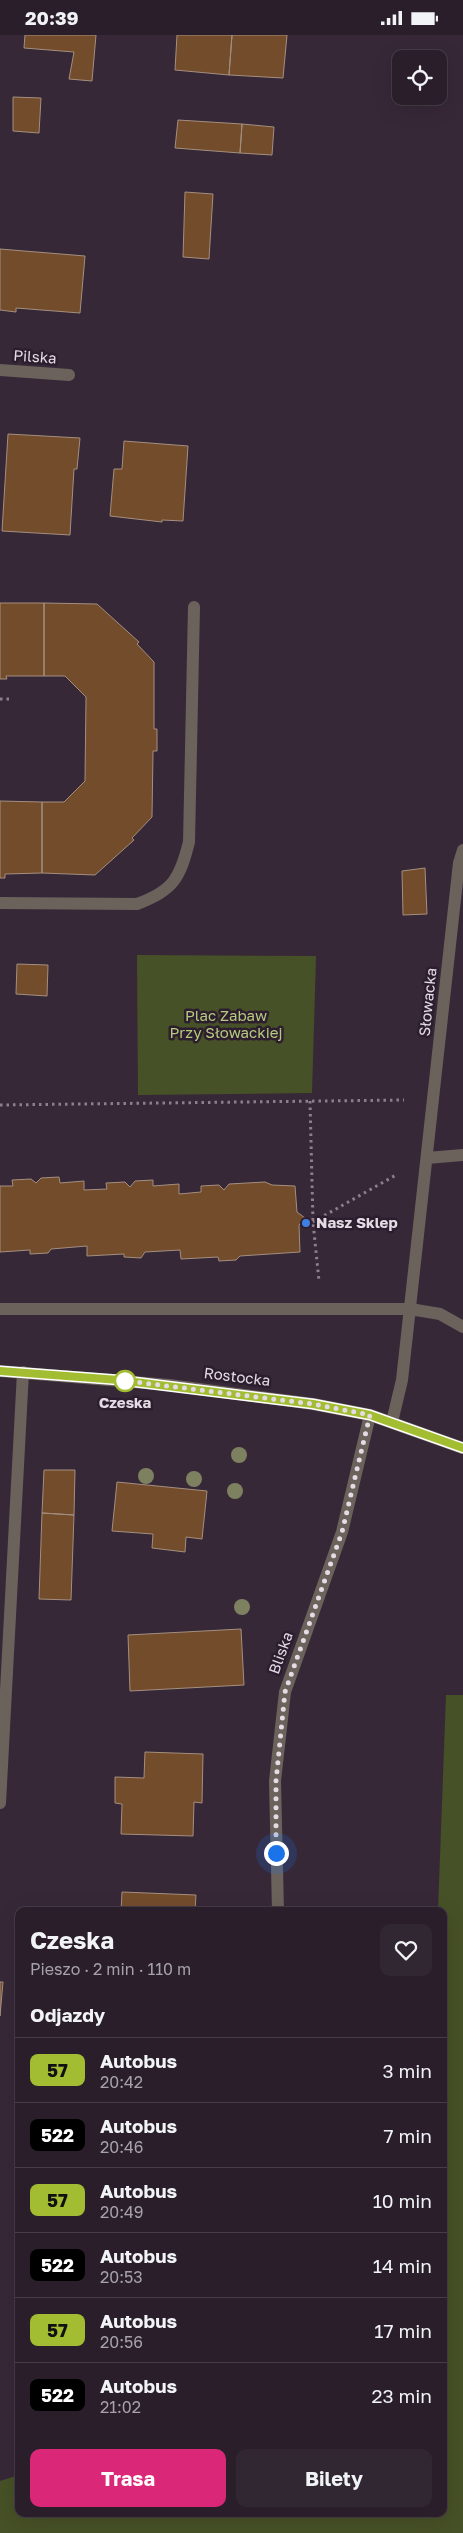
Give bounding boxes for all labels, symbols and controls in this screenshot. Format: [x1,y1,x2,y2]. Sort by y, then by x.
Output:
text: 20:39 [25,6,79,29]
map controls [392,50,447,105]
button: locate [392,50,447,105]
street label: Pilska [13,346,57,366]
street label: Słowacka [414,967,440,1037]
park label: Plac Zabaw Przy Słowackiej [170,1006,282,1041]
place label: Nasz Sklep [316,1213,398,1231]
marker: Nasz Sklep [300,1217,312,1229]
street label: Rostocka [203,1363,271,1389]
marker: Czeska [114,1370,136,1392]
place label: Czeska [99,1393,152,1411]
street label: Bliska [264,1629,296,1676]
your location [264,1841,289,1866]
button: heart [380,1924,432,1976]
text: Czeska [30,1925,114,1954]
text: Pieszo · 2 min · 110 m [30,1959,191,1979]
text: Odjazdy [30,2003,105,2026]
text: Autobus [100,2049,177,2072]
text: 57 [47,2059,68,2081]
text: 3 min [383,2059,432,2082]
text: 20:42 [100,2072,143,2092]
text: Autobus [100,2114,177,2137]
text: 522 [41,2124,74,2146]
text: 7 min [384,2124,432,2147]
text: 20:46 [100,2137,143,2157]
text: Autobus [100,2179,177,2202]
text: 57 [47,2189,68,2211]
text: 10 min [373,2189,432,2212]
text: 20:49 [100,2202,143,2222]
text: Autobus [100,2244,177,2267]
text: 522 [41,2254,74,2276]
text: 14 min [373,2254,432,2277]
text: 20:53 [100,2267,143,2287]
text: Autobus [100,2309,177,2332]
text: 57 [47,2319,68,2341]
text: 17 min [374,2319,432,2342]
text: 20:56 [100,2332,143,2352]
text: Autobus [100,2374,177,2397]
text: 522 [41,2384,74,2406]
text: 23 min [372,2384,432,2407]
text: 21:02 [100,2397,141,2417]
button: Trasa [30,2449,226,2507]
button: Bilety [236,2449,432,2507]

